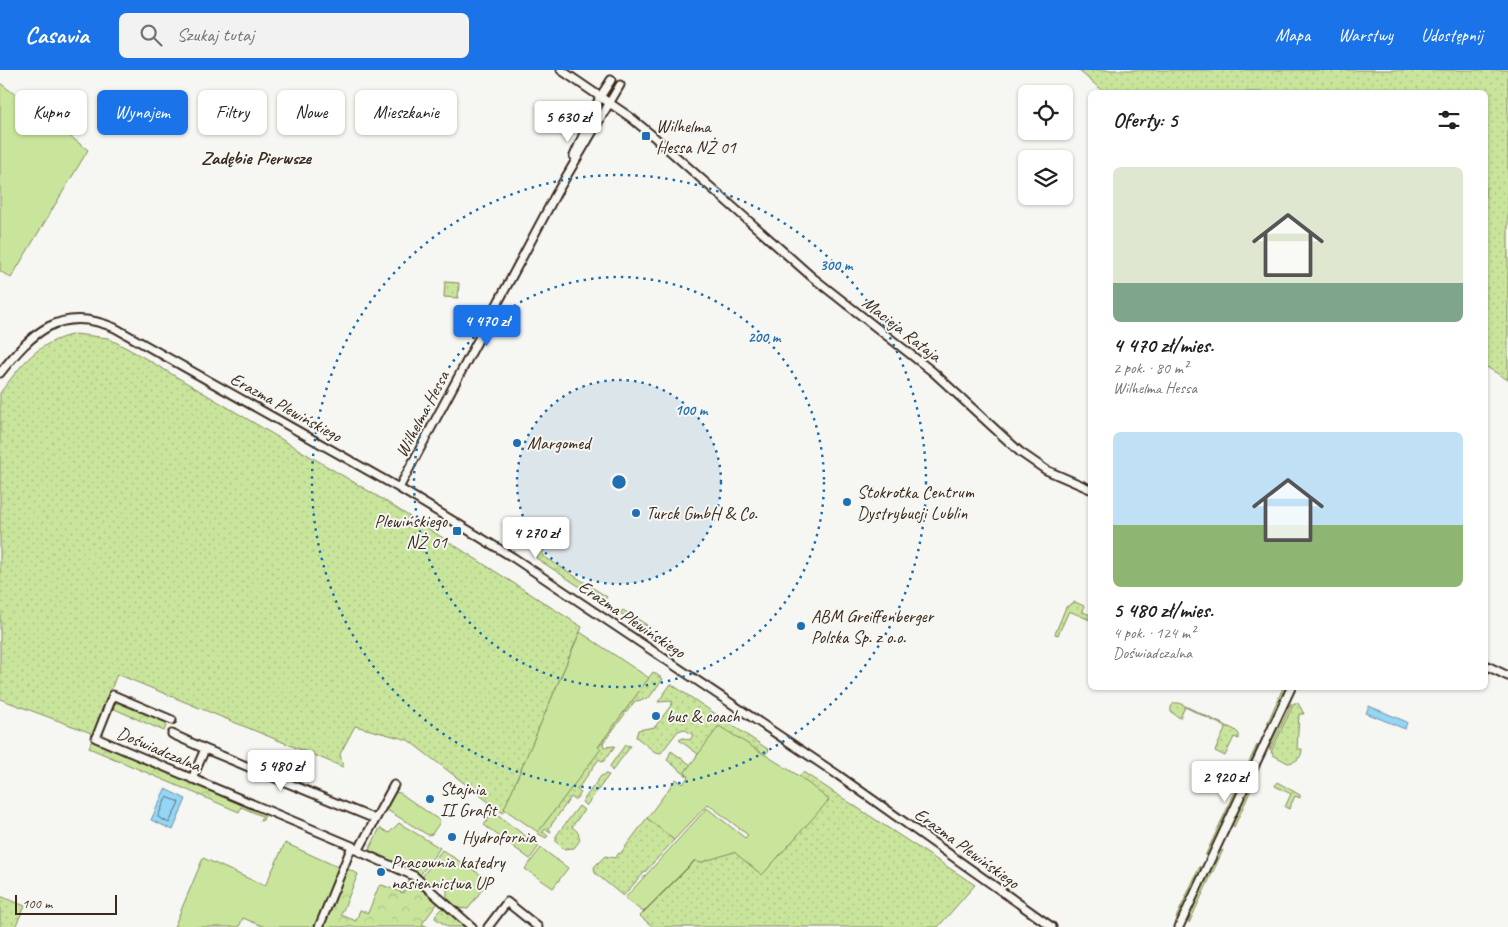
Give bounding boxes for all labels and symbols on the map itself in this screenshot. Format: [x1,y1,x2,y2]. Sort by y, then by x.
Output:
pin: 5 630 zł [516,100,620,143]
place label: Wilhelma Hessa NŻ 01 [656,115,737,158]
marker: Wilhelma Hessa NŻ 01 [640,130,652,142]
district label: Zadębie Pierwsze [201,146,312,170]
text: 300 m [820,256,854,275]
street label: Macieja Rataja [858,291,947,367]
pin: 4 470 zł [435,304,539,347]
text: 200 m [748,328,782,347]
street label: Wilhelma Hessa [390,366,455,461]
street label: Erazma Plewińskiego [226,367,347,447]
text: 100 m [675,401,709,420]
place label: Margomed [527,432,593,454]
marker: Margomed [511,437,523,449]
centre of rings [610,473,628,491]
place label: Stokrotka Centrum Dystrybucji Lublin [857,481,975,524]
marker: Stokrotka Centrum Dystrybucji Lublin [841,496,853,508]
place label: Turck GmbH & Co. [646,502,758,524]
marker: Turck GmbH & Co. [630,507,642,519]
place label: Plewińskiego NŻ 01 [374,510,449,553]
pin: 4 270 zł [484,516,588,559]
marker: Plewińskiego NŻ 01 [451,525,463,537]
street label: Erazma Plewińskiego [574,575,691,664]
place label: ABM Greiffenberger Polska Sp. z o.o. [811,605,935,648]
marker: ABM Greiffenberger Polska Sp. z o.o. [795,620,807,632]
place label: bus & coach [666,705,741,727]
marker: bus & coach [650,710,662,722]
street label: Doświadczalna [114,721,205,777]
pin: 5 480 zł [229,750,333,792]
pin: 2 920 zł [1173,760,1277,803]
place label: Stajnia II Grafit [440,778,498,821]
marker: Stajnia II Grafit [424,793,436,805]
street label: Erazma Plewińskiego [910,803,1025,894]
place label: Hydrofornia [462,826,537,848]
marker: Hydrofornia [446,831,458,843]
place label: Pracownia katedry nasiennictwa UP [391,851,506,894]
marker: Pracownia katedry nasiennictwa UP [375,866,387,878]
scale bar [15,892,118,915]

